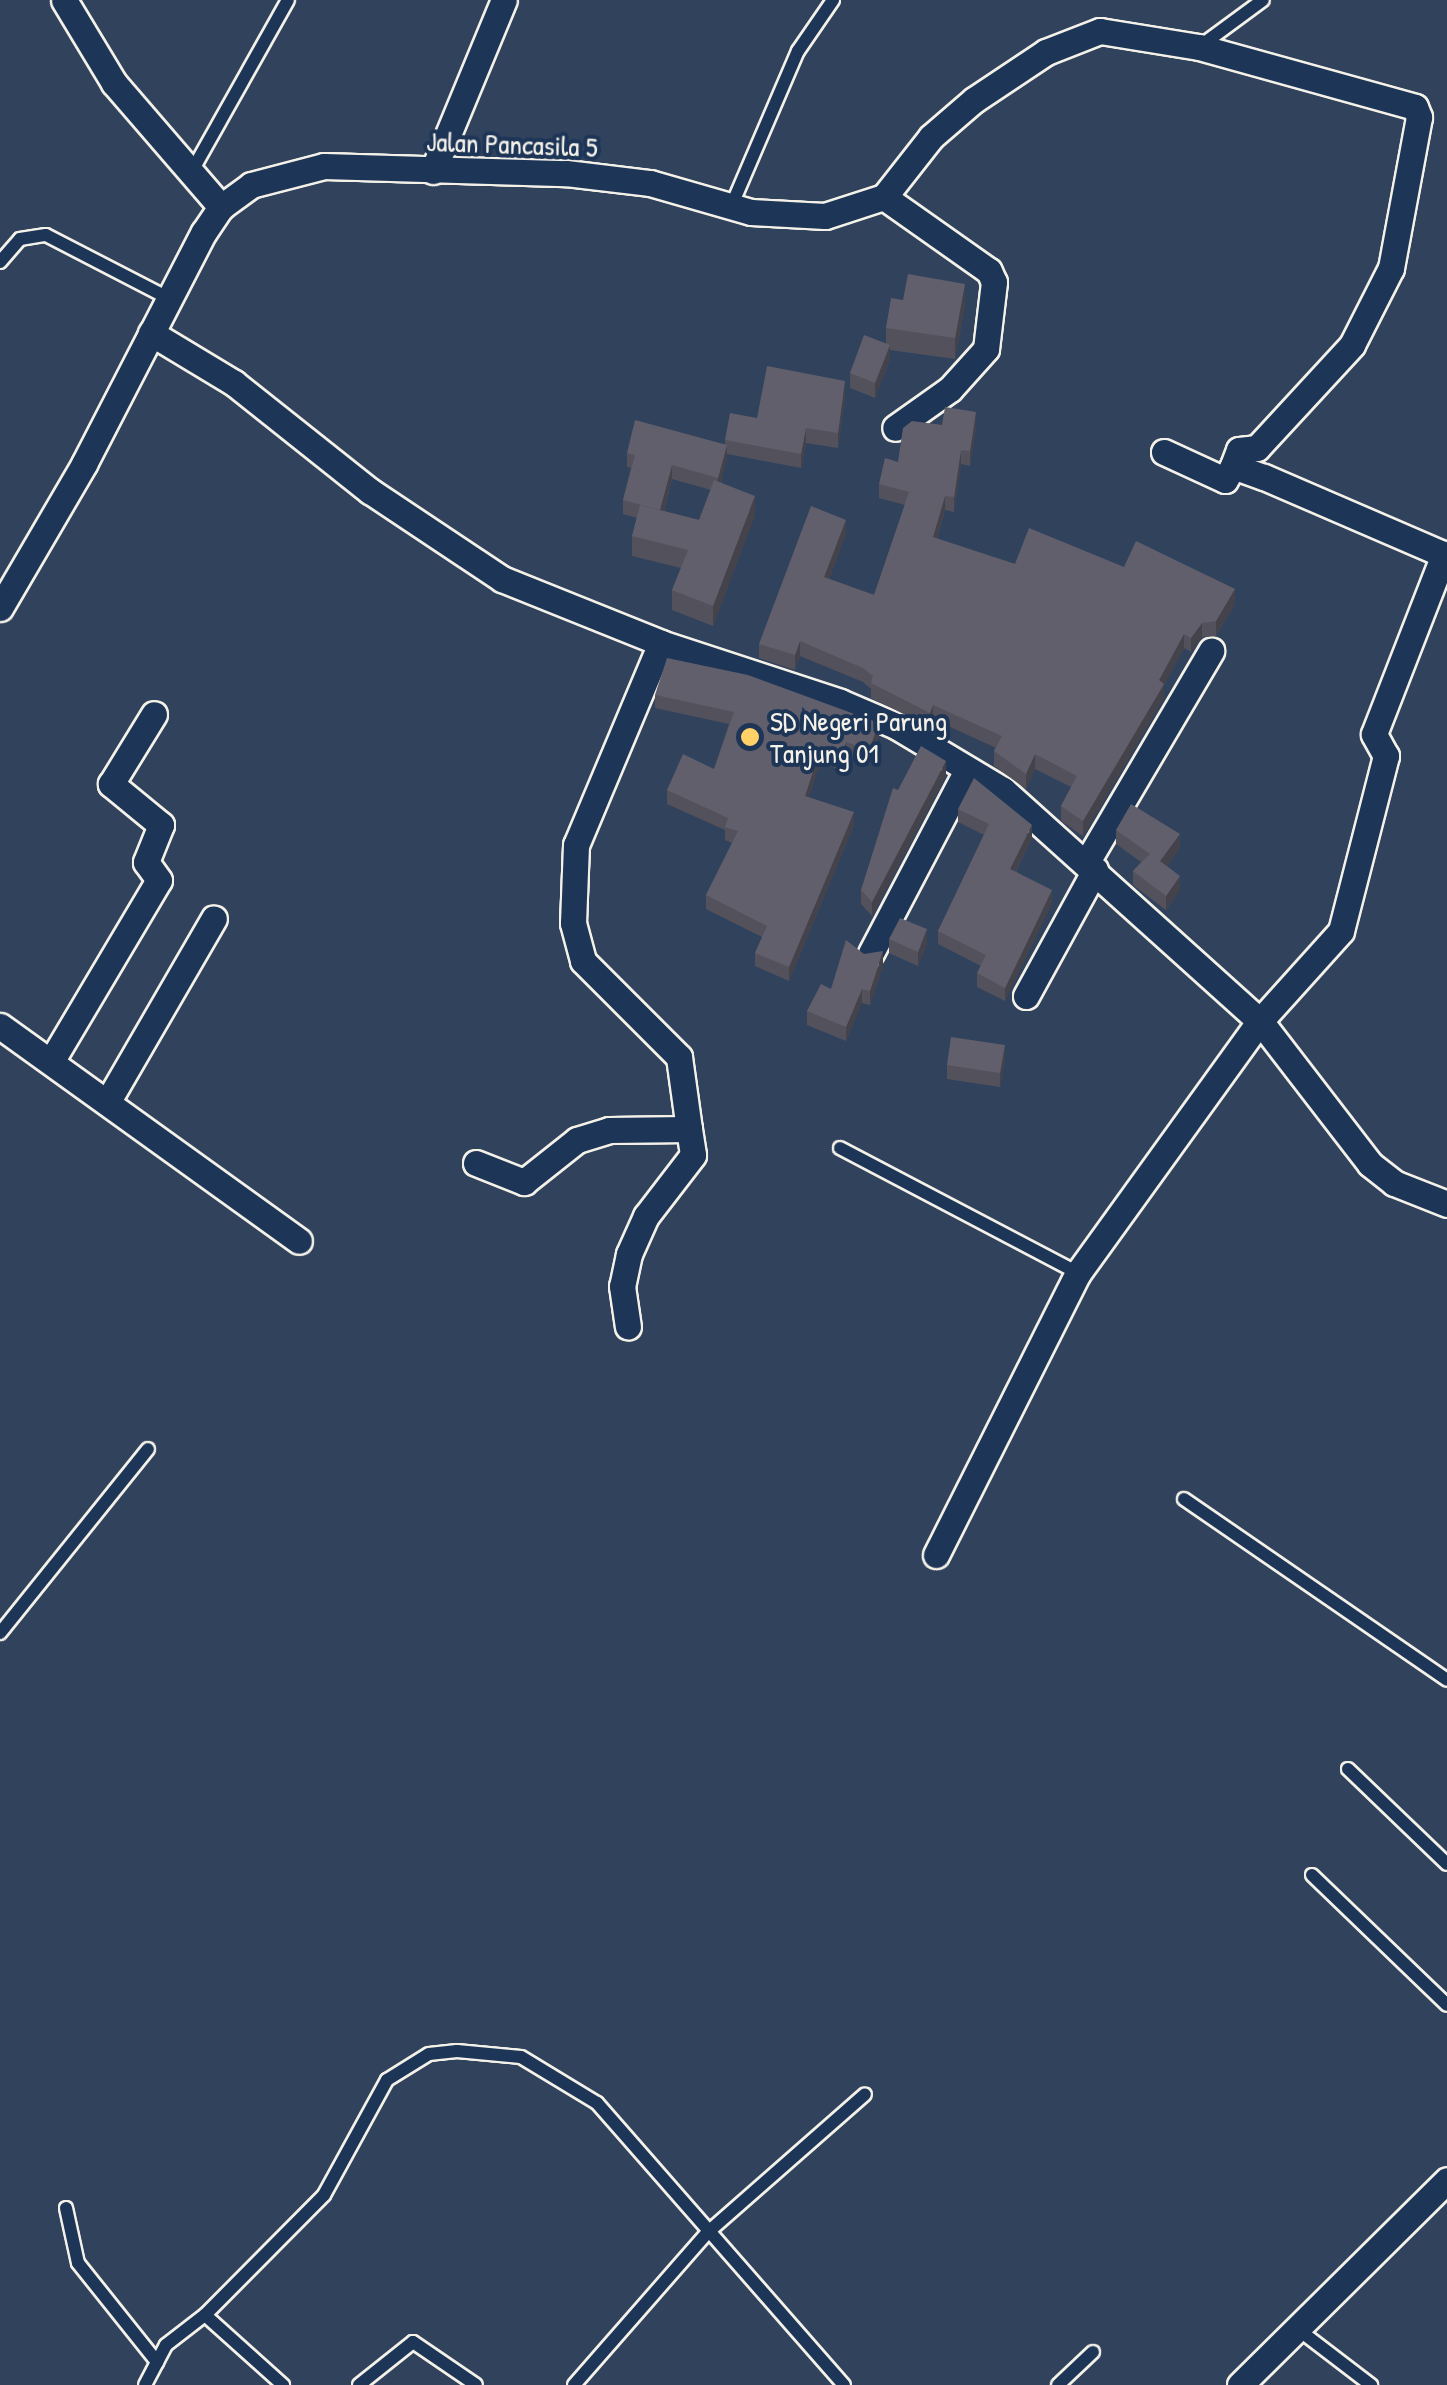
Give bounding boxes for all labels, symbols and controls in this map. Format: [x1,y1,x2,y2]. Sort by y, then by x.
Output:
street label: Jalan Pancasila 5 [426,124,598,164]
place label: SD Negeri Parung Tanjung 01 [770,704,947,770]
marker: SD Negeri Parung Tanjung 01 [739,726,761,748]

